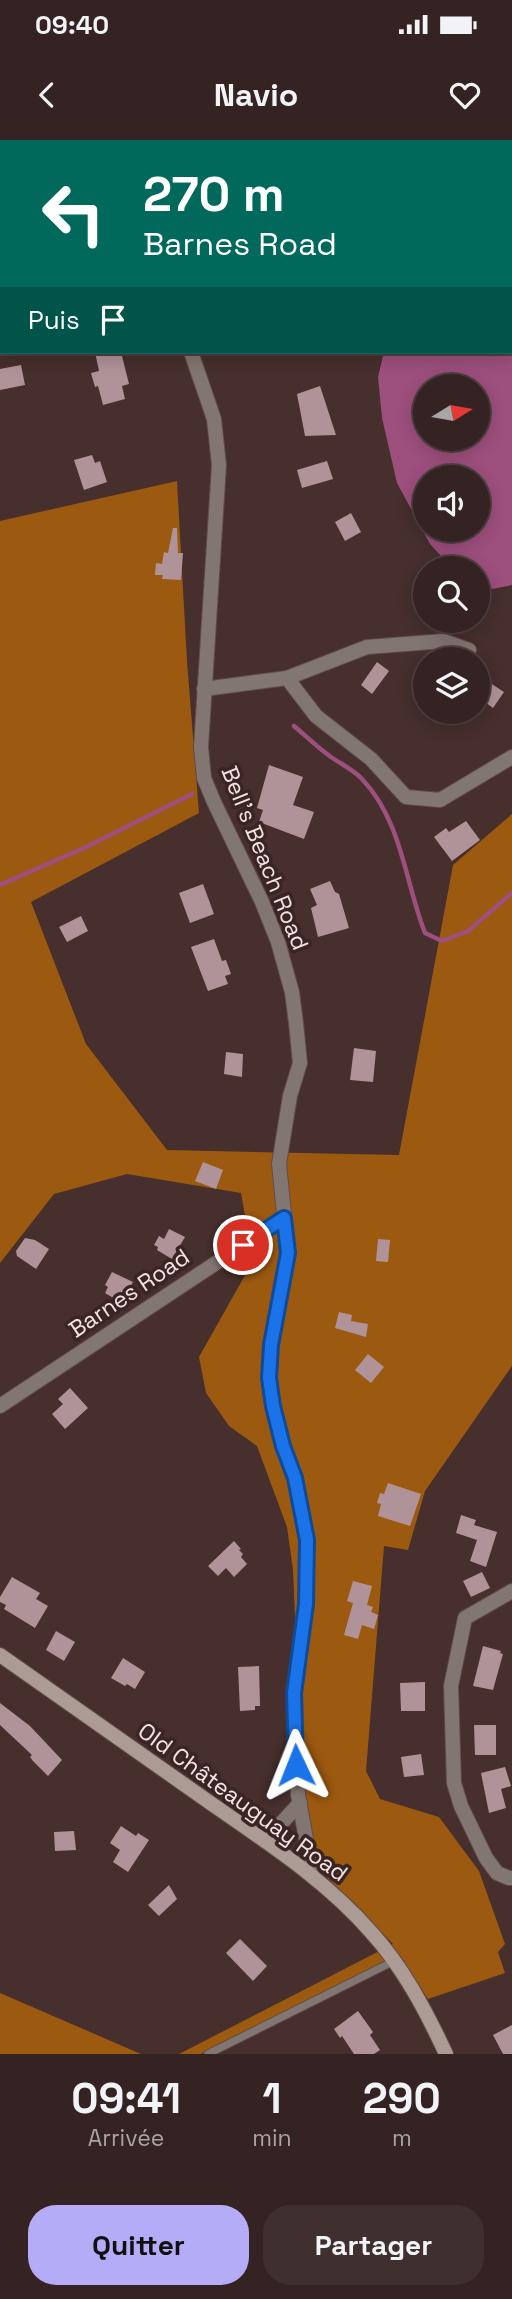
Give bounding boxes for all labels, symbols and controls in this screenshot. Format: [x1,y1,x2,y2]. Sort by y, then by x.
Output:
text: 09:40 [35,8,109,42]
text: Navio [214,75,298,115]
icon: back [28,76,66,114]
icon: heart [446,76,484,114]
text: 270 m [143,163,285,225]
icon: left [28,168,119,259]
text: Barnes Road [143,224,337,264]
icon: arrive [94,301,132,339]
text: Puis [28,303,80,337]
north arrow [413,374,490,452]
map controls [413,374,490,724]
button: sound [413,465,490,542]
button: search [413,556,490,633]
button: layers [413,647,490,724]
street label: Bell's Beach Road [214,762,316,954]
pin [213,1215,273,1275]
icon: arrive [224,1226,262,1264]
street label: Barnes Road [63,1242,195,1344]
street label: Old Châteauguay Road [132,1716,354,1888]
position arrow [259,1728,333,1802]
text: 09:41 [71,2072,181,2125]
text: 1 [262,2072,281,2125]
text: 290 [363,2072,441,2125]
text: Arrivée [88,2123,164,2153]
text: min [252,2123,292,2153]
text: m [392,2123,412,2153]
button: Quitter [28,2205,249,2285]
button: Partager [263,2205,484,2285]

